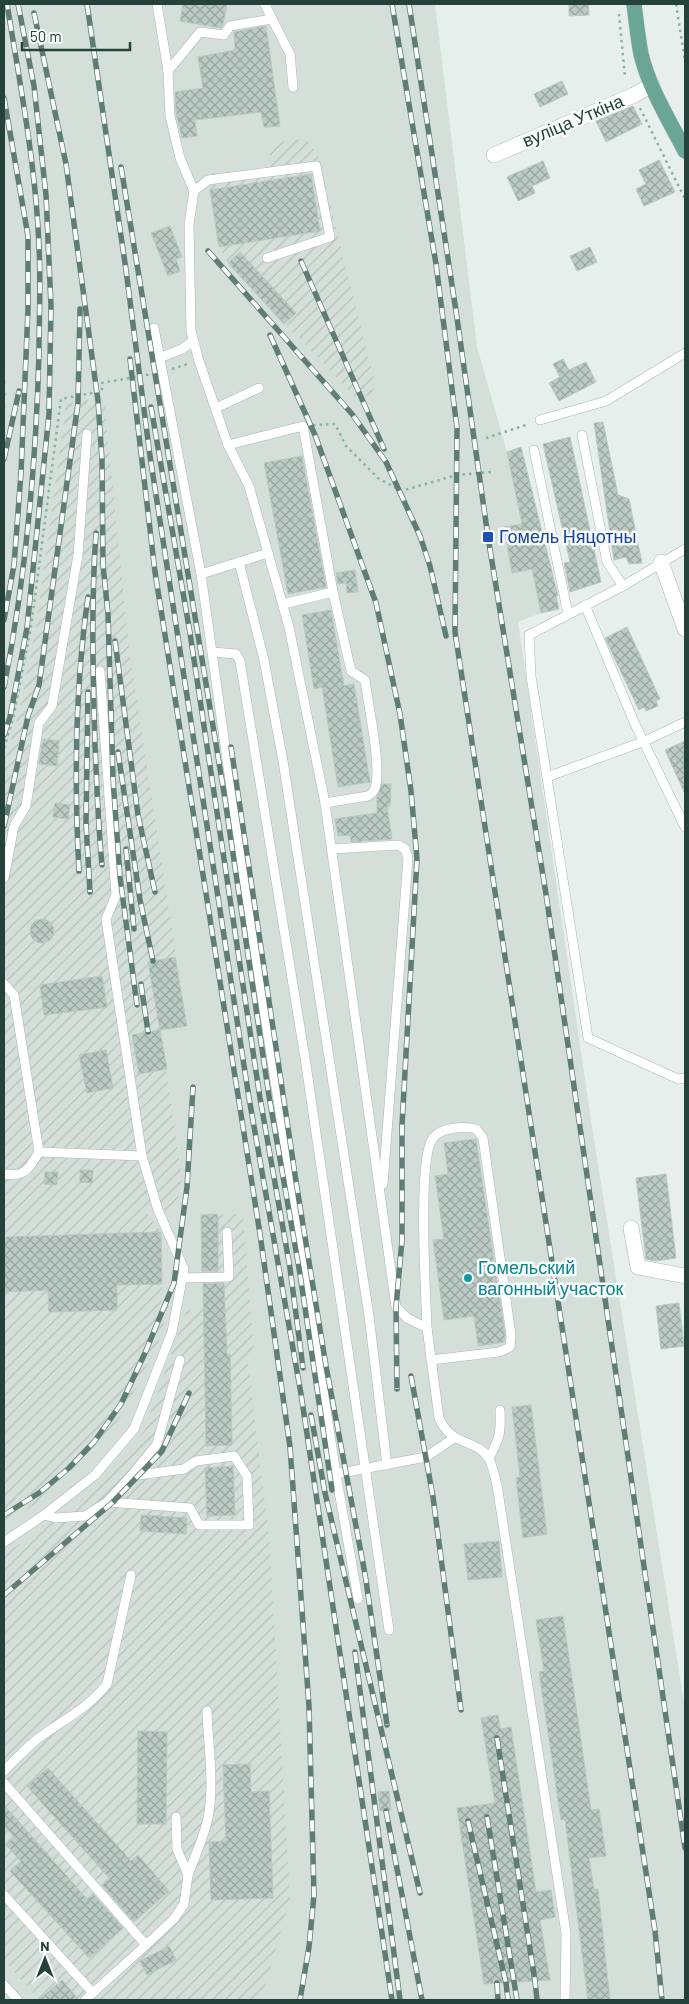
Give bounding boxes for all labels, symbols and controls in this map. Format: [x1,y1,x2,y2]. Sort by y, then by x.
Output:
scale bar [22,20,130,52]
text: 50 m [30,27,62,45]
street label: вуліца Уткіна [519,89,627,151]
place label: Гомель Няцотны [499,525,636,547]
marker: Гомель Няцотны [481,530,495,544]
place label: Гомельский вагонный участок [478,1256,623,1299]
marker: Гомельский вагонный участок [462,1272,474,1284]
north arrow [20,1934,70,1984]
text: N [40,1937,50,1954]

